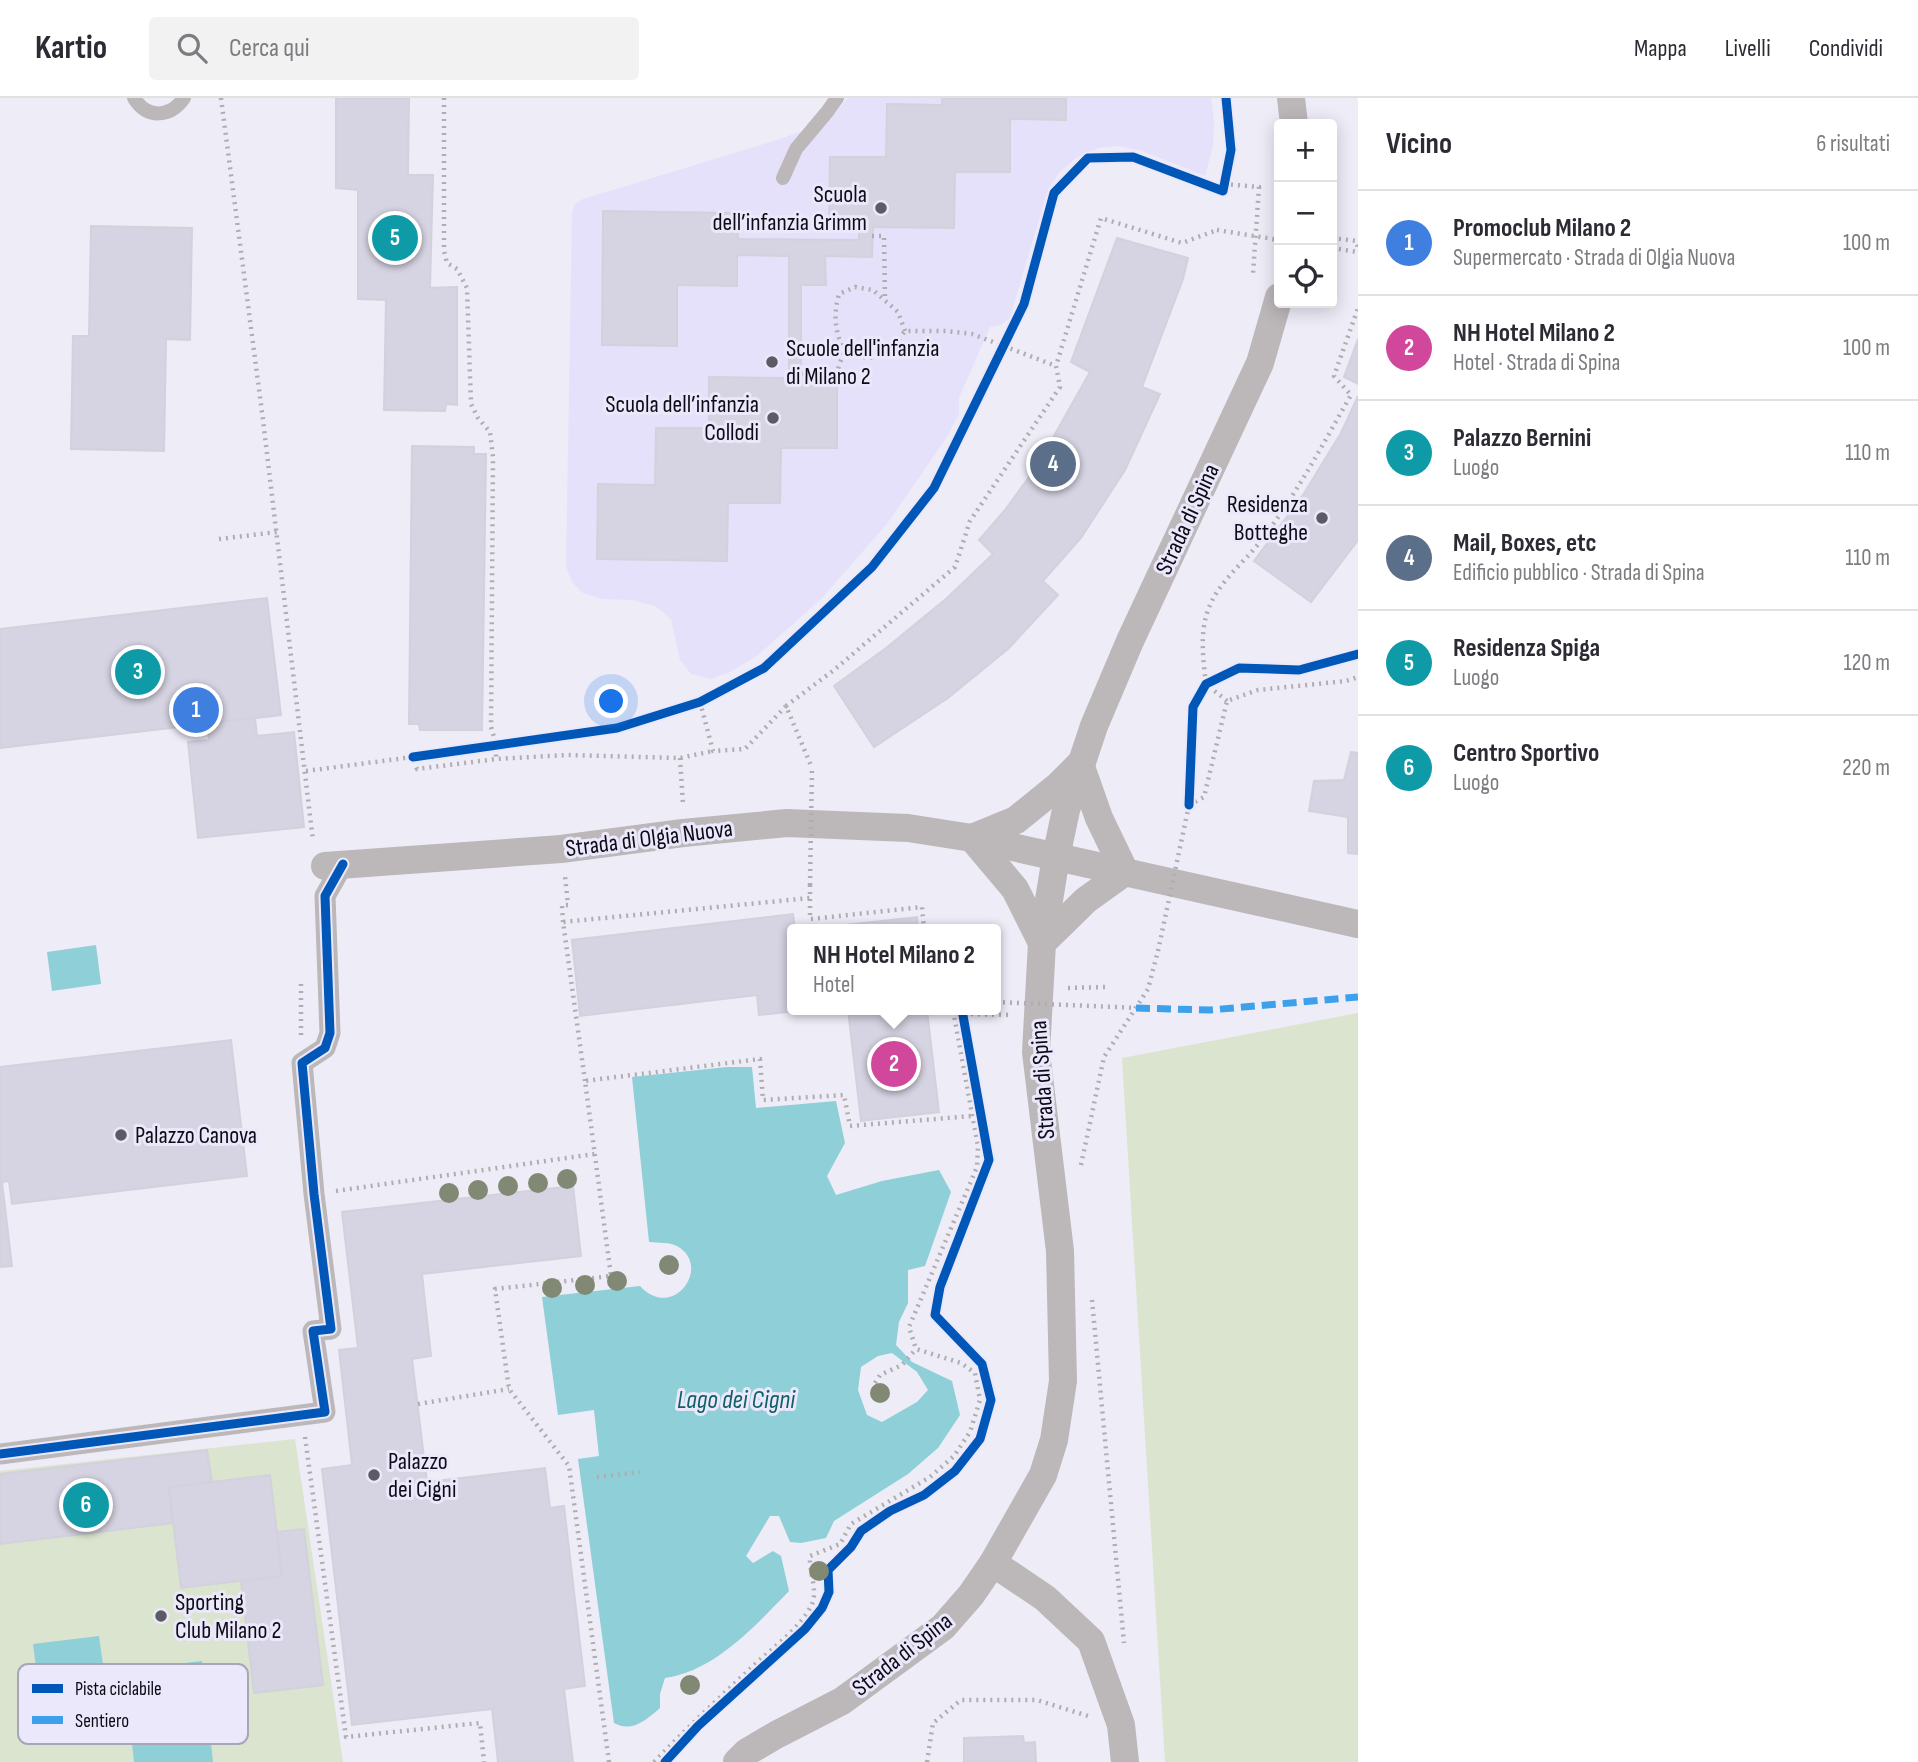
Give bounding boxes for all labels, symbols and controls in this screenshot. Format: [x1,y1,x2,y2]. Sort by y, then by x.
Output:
search box [149,17,639,80]
text: Kartio [35,28,107,68]
icon: search [173,29,211,67]
text: Cerca qui [229,33,310,64]
text: Mappa [1634,34,1687,63]
text: Livelli [1725,34,1771,63]
text: Condividi [1809,34,1883,63]
map controls [1274,119,1337,308]
button: + [1274,119,1337,182]
text: Vicino [1386,126,1452,162]
text: 6 risultati [1816,130,1890,158]
place label: Scuola dell’infanzia Grimm [713,180,867,237]
button: − [1274,182,1337,245]
marker: Scuola dell’infanzia Grimm [873,200,889,216]
pin: 5 [372,212,418,264]
text: Promoclub Milano 2 [1453,213,1631,244]
text: 1 [1404,229,1414,257]
text: 100 m [1843,229,1890,257]
text: Supermercato · Strada di Olgia Nuova [1453,244,1735,272]
button: locate [1274,245,1337,308]
text: NH Hotel Milano 2 [1453,318,1615,349]
place label: Scuole dell'infanzia di Milano 2 [786,334,939,391]
text: 2 [1404,334,1414,362]
text: 100 m [1843,334,1890,362]
text: Hotel · Strada di Spina [1453,349,1620,377]
marker: Scuole dell'infanzia di Milano 2 [764,354,780,370]
place label: Scuola dell’infanzia Collodi [605,390,759,447]
marker: Scuola dell’infanzia Collodi [765,410,781,426]
text: Palazzo Bernini [1453,423,1591,454]
pin: 4 [1030,438,1076,490]
text: 3 [1404,439,1414,467]
text: 110 m [1845,439,1890,467]
text: Luogo [1453,454,1499,482]
street label: Strada di Spina [1149,459,1226,579]
place label: Residenza Botteghe [1227,490,1308,547]
marker: Residenza Botteghe [1314,510,1330,526]
text: Mail, Boxes, etc [1453,528,1596,559]
text: 4 [1404,544,1414,572]
text: 110 m [1845,544,1890,572]
text: Edificio pubblico · Strada di Spina [1453,559,1705,587]
text: Residenza Spiga [1453,633,1600,664]
pin: 3 [115,646,161,698]
text: 5 [1404,649,1414,677]
text: 120 m [1844,649,1890,677]
text: Luogo [1453,664,1499,692]
pin: 1 [173,684,219,736]
your location [594,684,628,718]
text: Centro Sportivo [1453,738,1599,769]
text: 6 [1404,754,1414,782]
text: 220 m [1842,754,1890,782]
text: Luogo [1453,769,1499,797]
street label: Strada di Olgia Nuova [564,814,734,863]
popup [787,924,1001,1015]
text: NH Hotel Milano 2 [813,940,975,971]
text: Hotel [813,971,855,999]
street label: Strada di Spina [1024,1020,1061,1140]
pin: 2 [871,1038,917,1090]
place label: Palazzo Canova [135,1121,257,1150]
marker: Palazzo Canova [113,1127,129,1143]
water label: Lago dei Cigni [677,1385,796,1416]
place label: Palazzo dei Cigni [388,1447,456,1504]
marker: Palazzo dei Cigni [366,1467,382,1483]
pin: 6 [63,1479,109,1531]
place label: Sporting Club Milano 2 [175,1588,281,1645]
street label: Strada di Spina [847,1606,958,1702]
marker: Sporting Club Milano 2 [153,1608,169,1624]
legend [18,1664,248,1744]
text: Pista ciclabile [75,1678,162,1701]
text: Sentiero [75,1710,129,1733]

